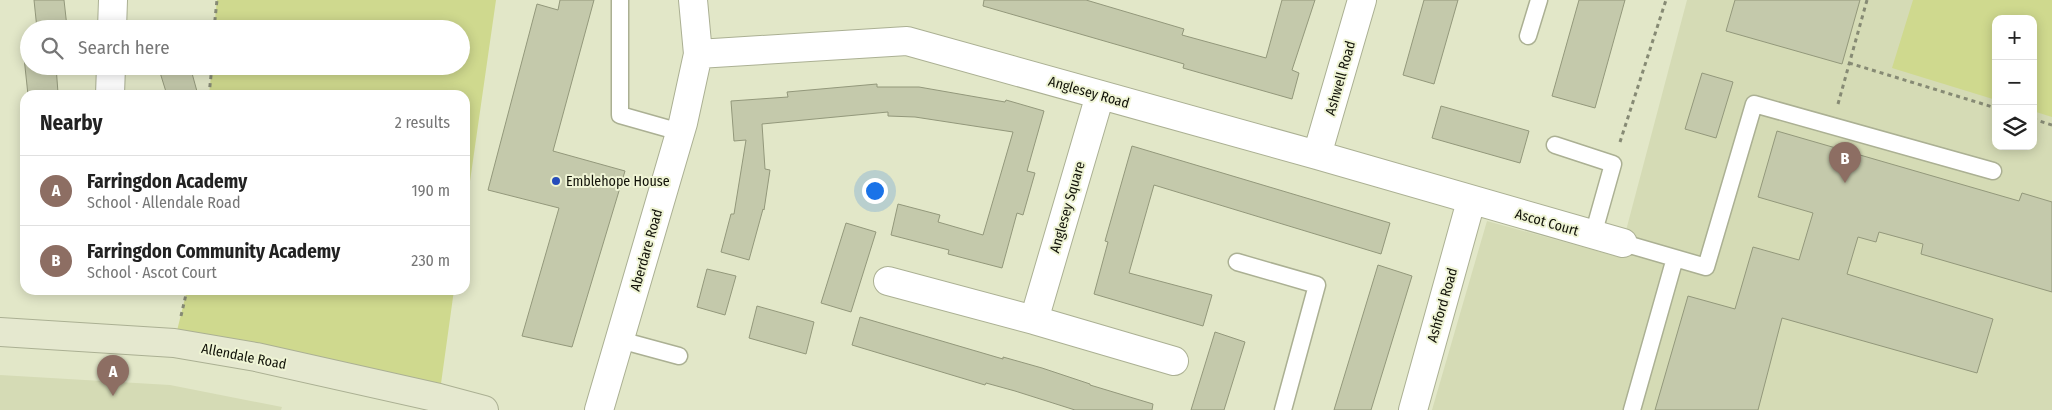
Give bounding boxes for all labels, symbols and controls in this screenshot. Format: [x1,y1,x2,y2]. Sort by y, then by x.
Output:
map controls [1992,15,2037,150]
button: + [1992,15,2037,60]
search box [20,20,470,75]
icon: search [38,34,66,62]
text: Search here [78,36,170,59]
street label: Ashwell Road [1322,39,1359,117]
button: − [1992,60,2037,105]
street label: Anglesey Road [1046,73,1131,112]
button: layers [1992,105,2037,150]
text: Nearby [40,110,102,136]
text: 2 results [395,113,450,132]
pin: B [1829,142,1861,183]
street label: Anglesey Square [1046,159,1089,255]
text: Farringdon Academy [87,170,247,193]
place label: Emblehope House [566,173,670,190]
marker: Emblehope House [550,175,562,187]
your location [862,178,888,204]
text: A [52,181,60,200]
text: 190 m [412,181,450,200]
text: School · Allendale Road [87,193,241,212]
street label: Ascot Court [1513,205,1581,240]
street label: Aberdare Road [627,207,666,293]
text: Farringdon Community Academy [87,240,340,263]
text: B [52,251,60,270]
text: 230 m [411,251,450,270]
text: School · Ascot Court [87,263,217,282]
street label: Ashford Road [1424,266,1461,344]
street label: Allendale Road [200,340,288,373]
pin: A [97,355,129,396]

